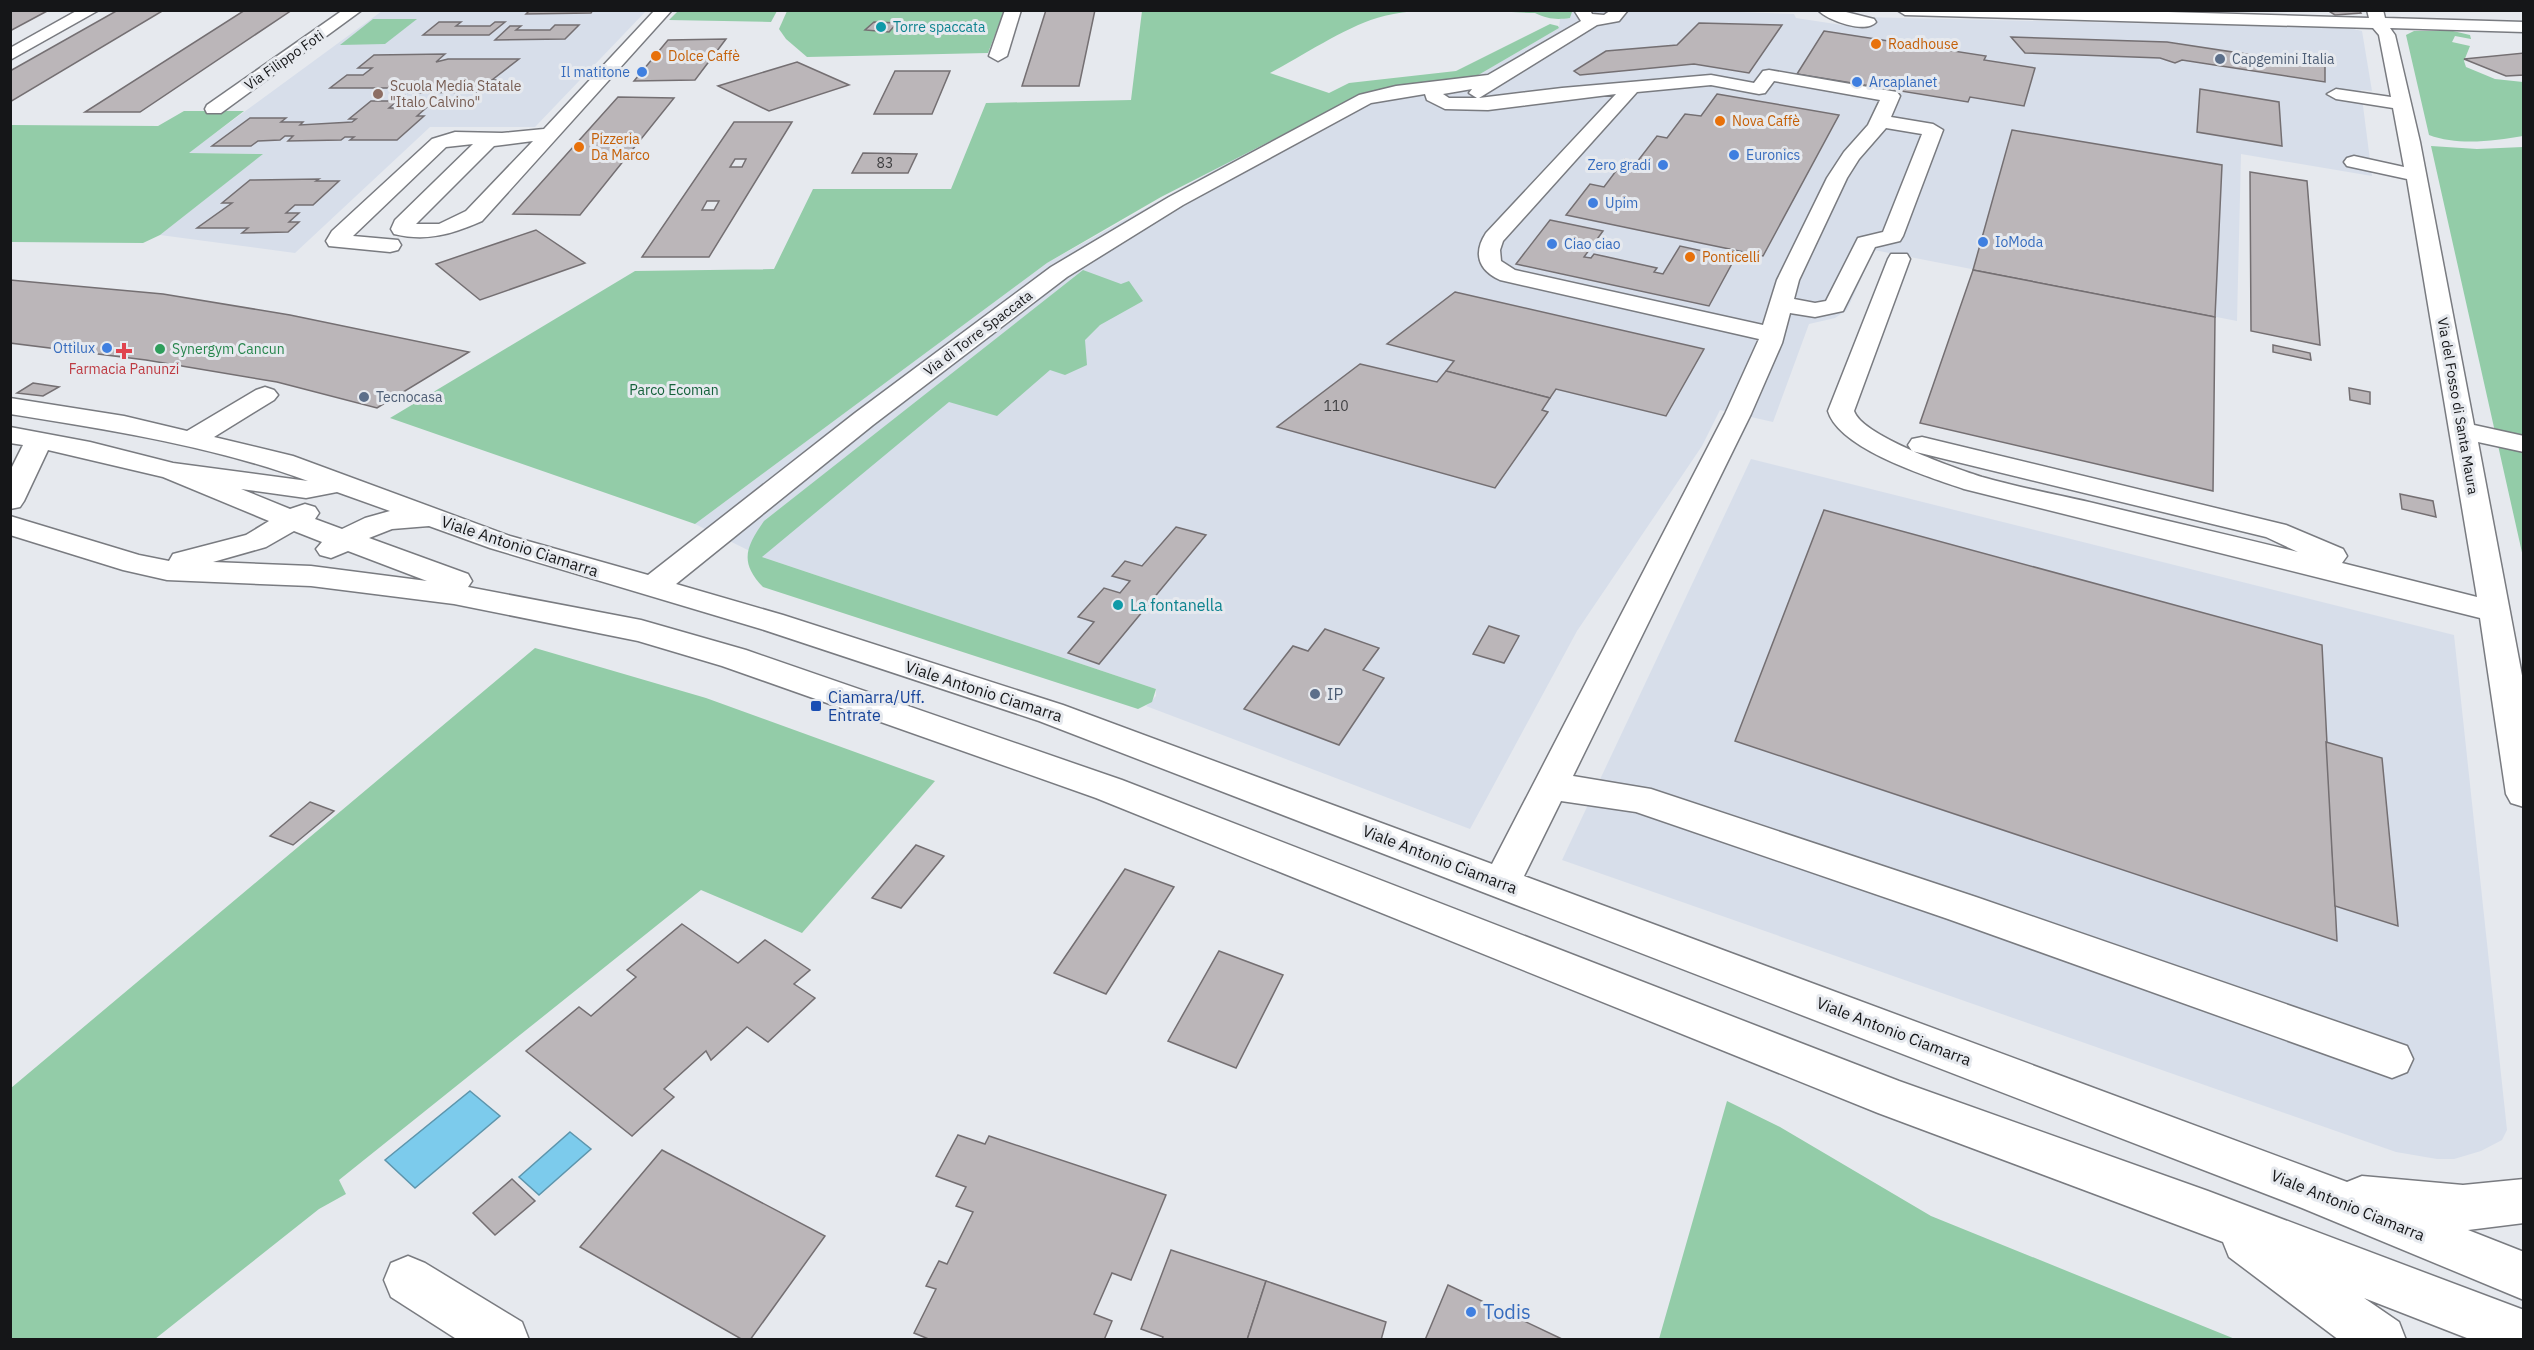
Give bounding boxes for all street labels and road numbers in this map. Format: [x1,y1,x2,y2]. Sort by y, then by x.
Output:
street label: Via Filippo Foti [241,26,327,94]
street label: Via di Torre Spaccata [920,286,1036,380]
street label: Via del Fosso di Santa Maura [2434,316,2483,496]
street label: Viale Antonio Ciamarra [439,511,602,581]
street label: Viale Antonio Ciamarra [903,656,1066,726]
street label: Viale Antonio Ciamarra [1360,820,1521,898]
street label: Viale Antonio Ciamarra [1814,992,1975,1070]
street label: Viale Antonio Ciamarra [2268,1165,2428,1245]

